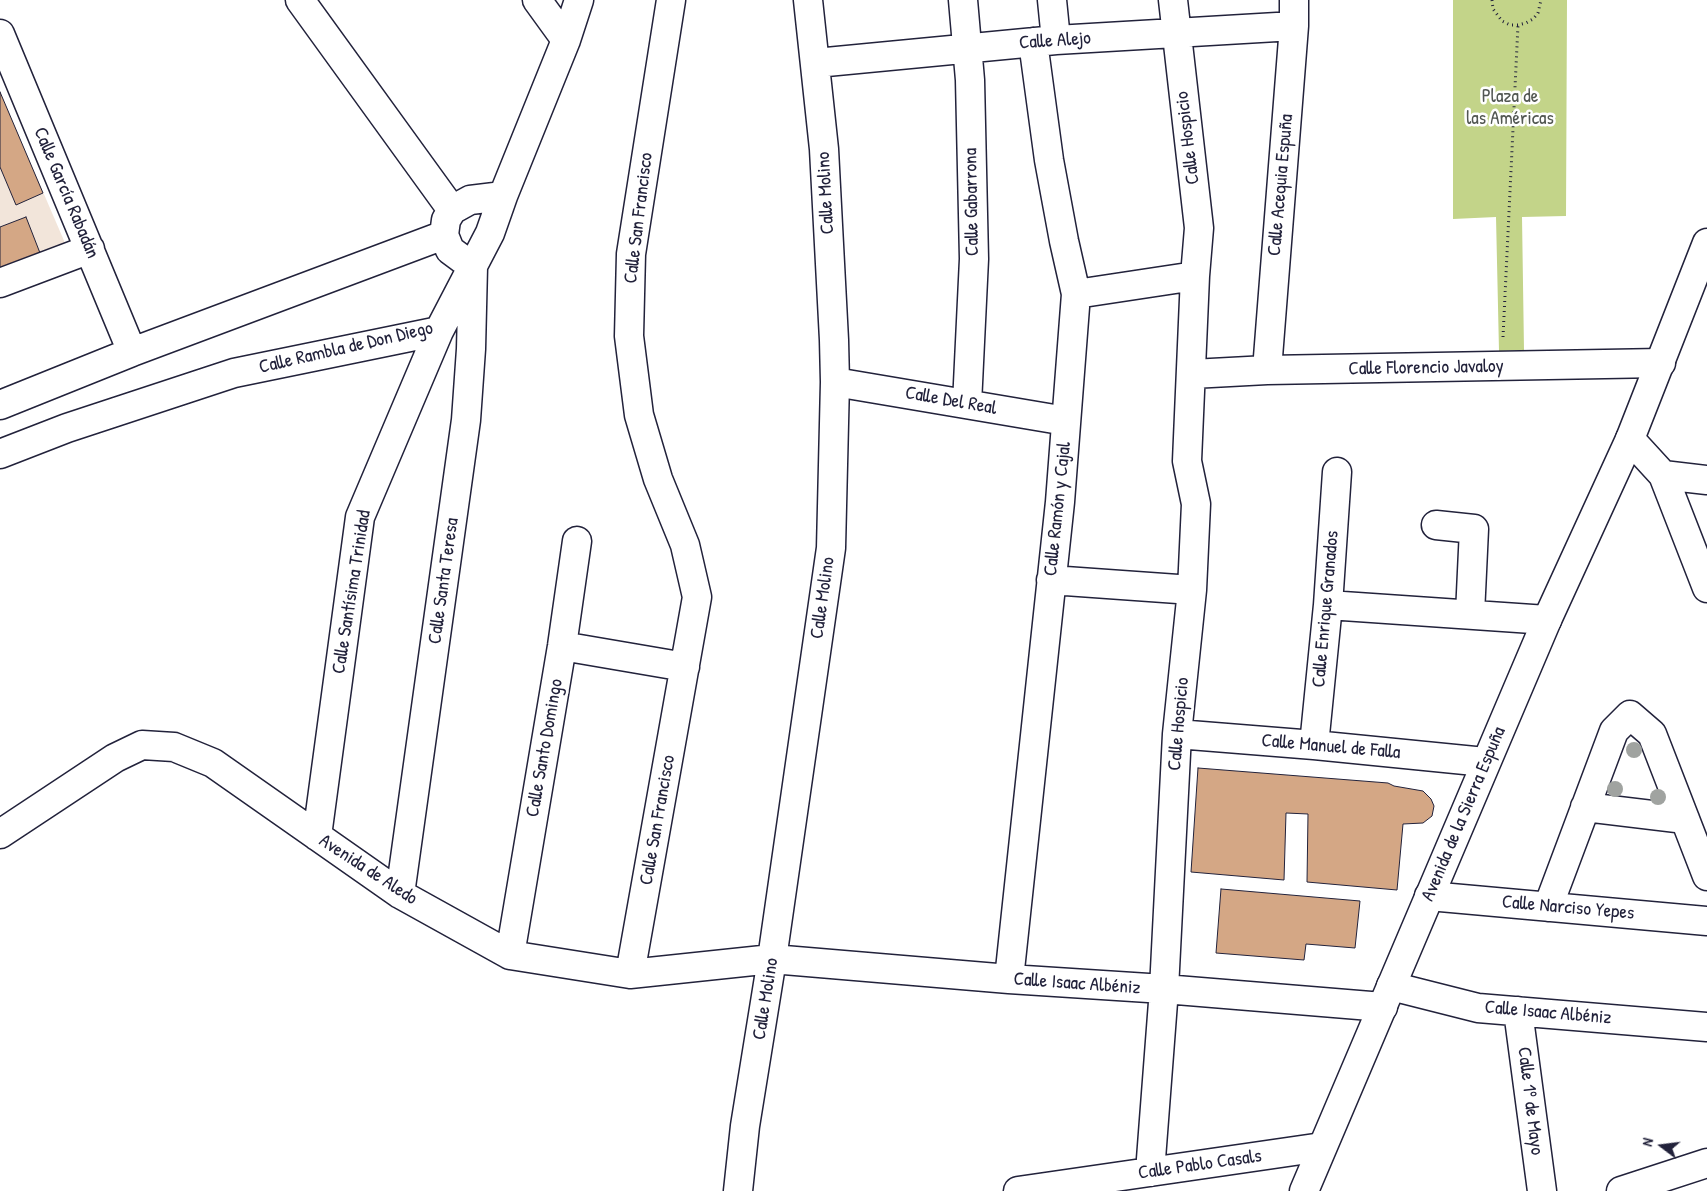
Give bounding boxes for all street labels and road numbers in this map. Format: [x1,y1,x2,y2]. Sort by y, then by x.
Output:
street label: Calle Alejo [1018,27,1092,55]
street label: Calle Hospicio [1171,90,1205,186]
street label: Calle Acequia Espuña [1263,113,1299,257]
street label: Calle García Rabadán [28,124,104,262]
street label: Calle Gabarrona [960,148,984,256]
street label: Calle San Francisco [620,151,658,285]
street label: Calle Molino [812,151,840,235]
street label: Calle Rambla de Don Diego [257,317,435,379]
street label: Calle Florencio Javaloy [1348,355,1504,381]
street label: Calle Del Real [903,382,999,420]
street label: Calle Ramón y Cajal [1040,441,1076,577]
street label: Calle Santísima Trinidad [328,509,376,675]
street label: Calle Santa Teresa [424,516,464,646]
street label: Calle Enrique Granados [1308,530,1344,688]
street label: Calle Molino [806,556,840,640]
street label: Calle Hospicio [1164,676,1194,772]
street label: Calle Santo Domingo [522,677,568,819]
street label: Avenida de la Sierra Espuña [1417,723,1511,905]
street label: Calle Manuel de Falla [1261,730,1401,764]
street label: Calle San Francisco [635,753,681,887]
street label: Avenida de Aledo [314,830,422,910]
street label: Calle Narciso Yepes [1501,891,1635,925]
street label: Calle Molino [748,956,784,1042]
street label: Calle Isaac Albéniz [1013,968,1141,1000]
street label: Calle Isaac Albéniz [1484,996,1612,1030]
street label: Calle 1º de Mayo [1512,1046,1548,1156]
street label: Calle Pablo Casals [1137,1145,1263,1185]

